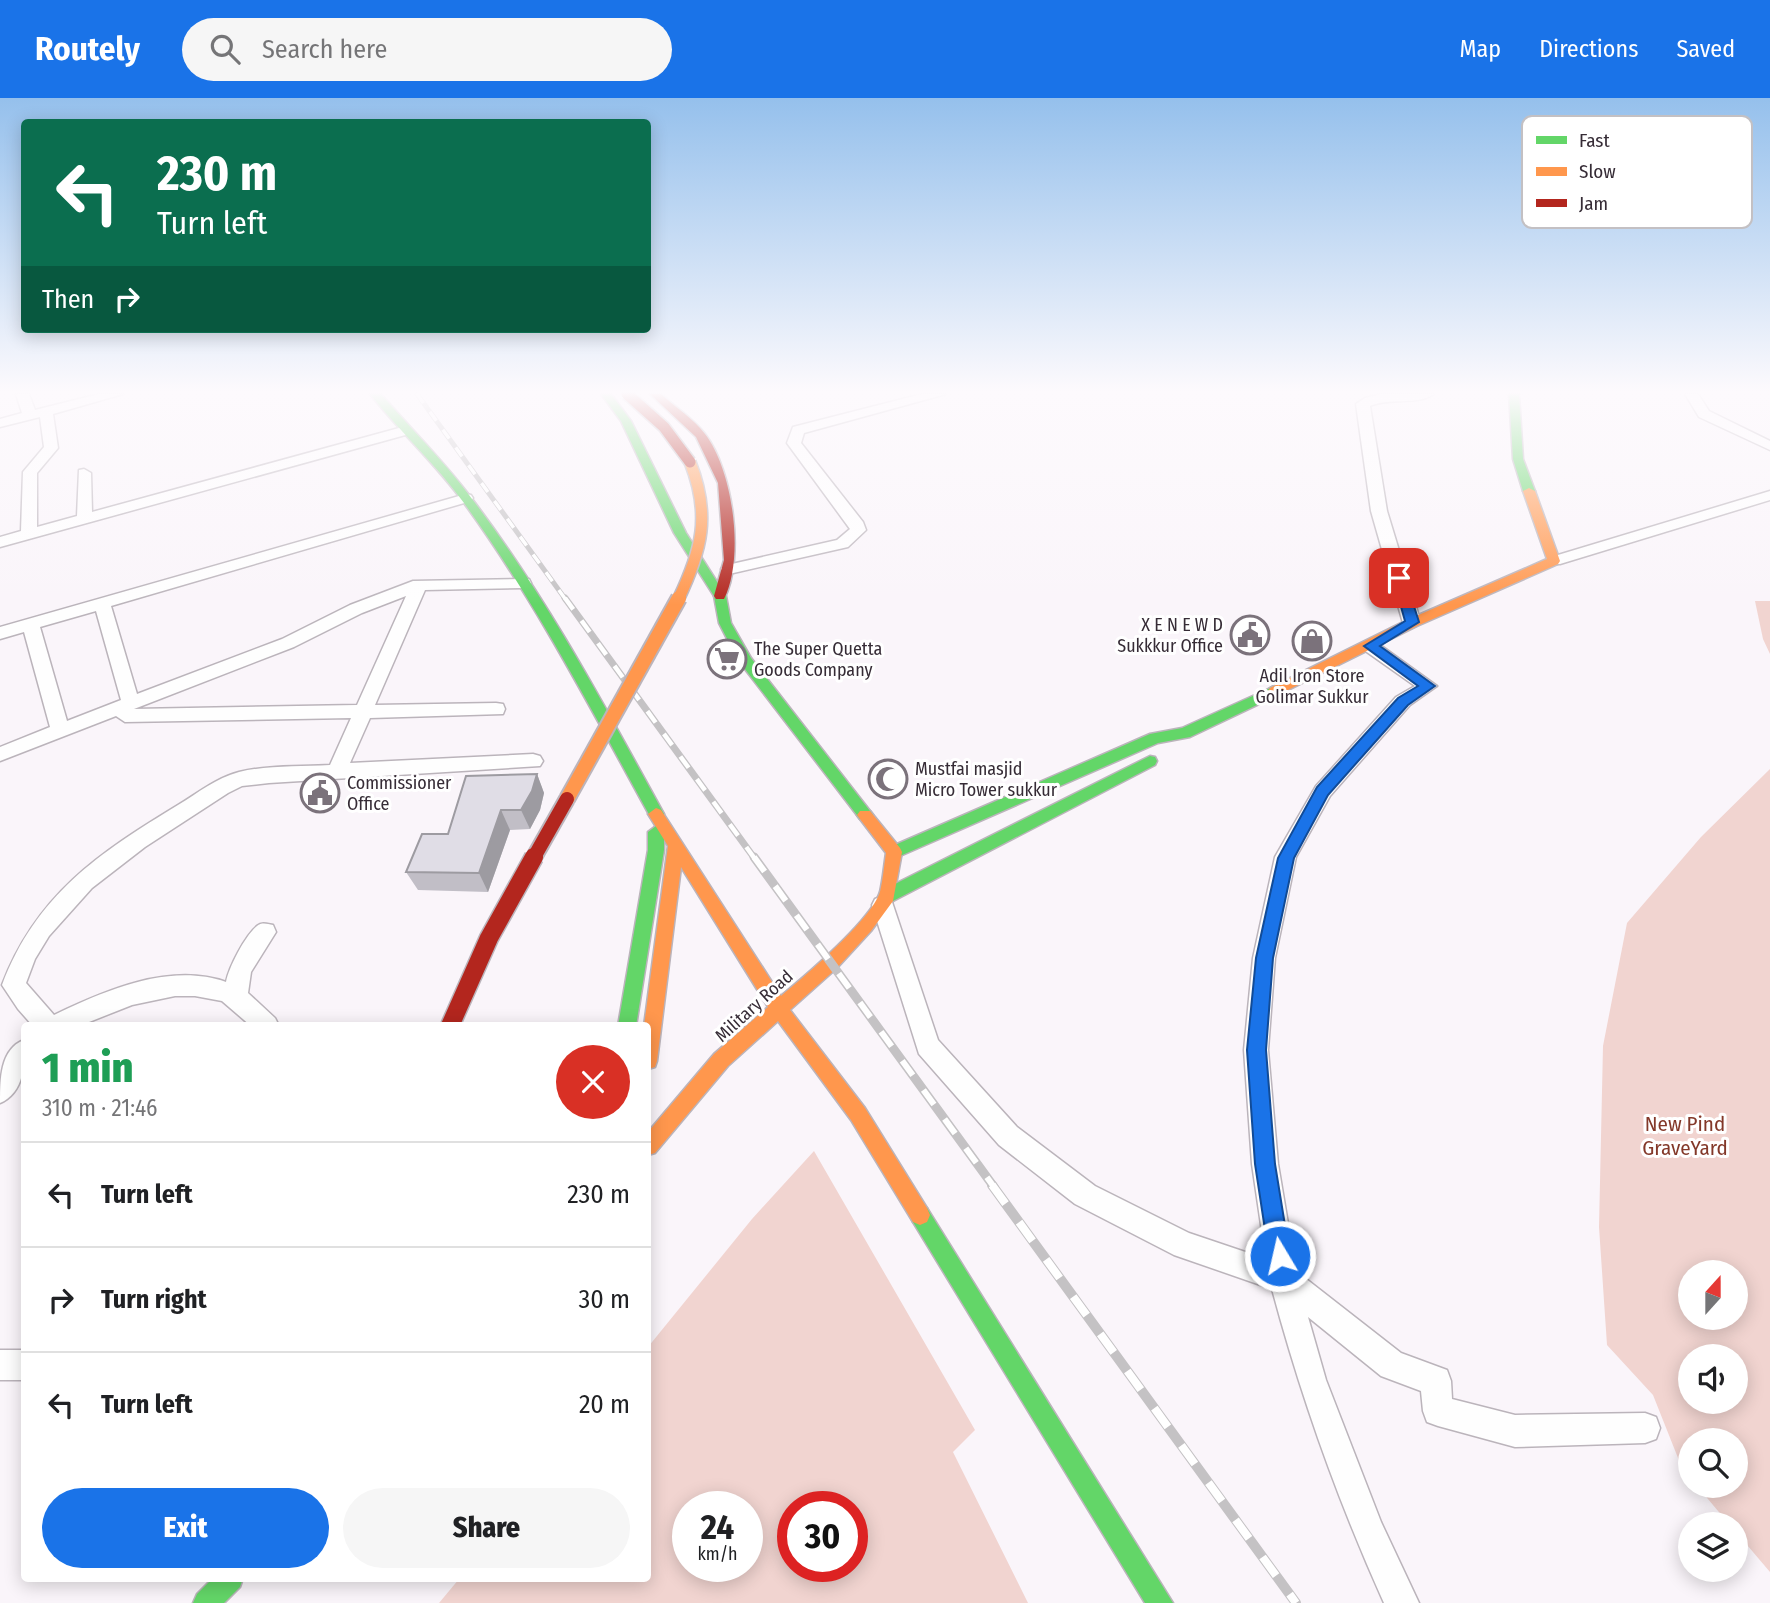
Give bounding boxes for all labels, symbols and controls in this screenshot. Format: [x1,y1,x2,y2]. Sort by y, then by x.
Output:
search box [182,18,672,81]
text: Routely [35,29,140,69]
icon: search [206,30,244,68]
text: Search here [262,34,387,65]
text: Map [1460,35,1501,63]
text: Directions [1539,35,1638,63]
text: Saved [1676,35,1735,63]
legend [1522,116,1752,228]
text: Fast [1579,129,1610,152]
text: 230 m [157,144,277,203]
icon: left [42,147,133,238]
text: Slow [1579,160,1616,183]
text: Jam [1579,192,1608,215]
text: Turn left [157,204,267,242]
icon: right [108,280,146,318]
text: Then [42,284,94,315]
pin [1369,548,1429,608]
icon: arrive [1380,559,1418,597]
place label: X E N E W D Sukkkur Office [1117,614,1223,657]
public building icon: X E N E W D Sukkkur Office [1229,614,1271,656]
shop icon: Adil Iron Store Golimar Sukkur [1291,620,1333,662]
supermarket icon: The Super Quetta Goods Company [706,638,748,680]
place label: The Super Quetta Goods Company [754,638,883,681]
place label: Adil Iron Store Golimar Sukkur [1256,665,1369,708]
mosque icon: Mustfai masjid Micro Tower sukkur [867,758,909,800]
place label: Mustfai masjid Micro Tower sukkur [915,758,1058,801]
public building icon: Commissioner Office [299,772,341,814]
place label: Commissioner Office [347,772,452,815]
street label: Military Road [711,965,797,1047]
text: 1 min [42,1043,133,1093]
button: close [556,1045,630,1119]
text: 310 m · 21:46 [42,1094,157,1122]
park label: New Pind GraveYard [1642,1111,1728,1161]
icon: left [42,1176,80,1214]
text: Turn left [101,1179,193,1210]
text: 230 m [567,1179,630,1210]
position arrow [1243,1219,1317,1293]
north arrow [1678,1260,1748,1330]
map controls [1678,1260,1748,1582]
icon: right [42,1281,80,1319]
text: Turn right [101,1284,207,1315]
text: 30 m [579,1284,630,1315]
button: sound [1678,1344,1748,1414]
icon: left [42,1386,80,1424]
text: Turn left [101,1389,193,1420]
text: 20 m [579,1389,630,1420]
button: search [1678,1428,1748,1498]
button: Exit [42,1488,329,1568]
button: Share [343,1488,630,1568]
speed limit sign: 30 [777,1491,868,1582]
text: 24 [701,1506,734,1548]
button: layers [1678,1512,1748,1582]
text: km/h [697,1543,738,1565]

